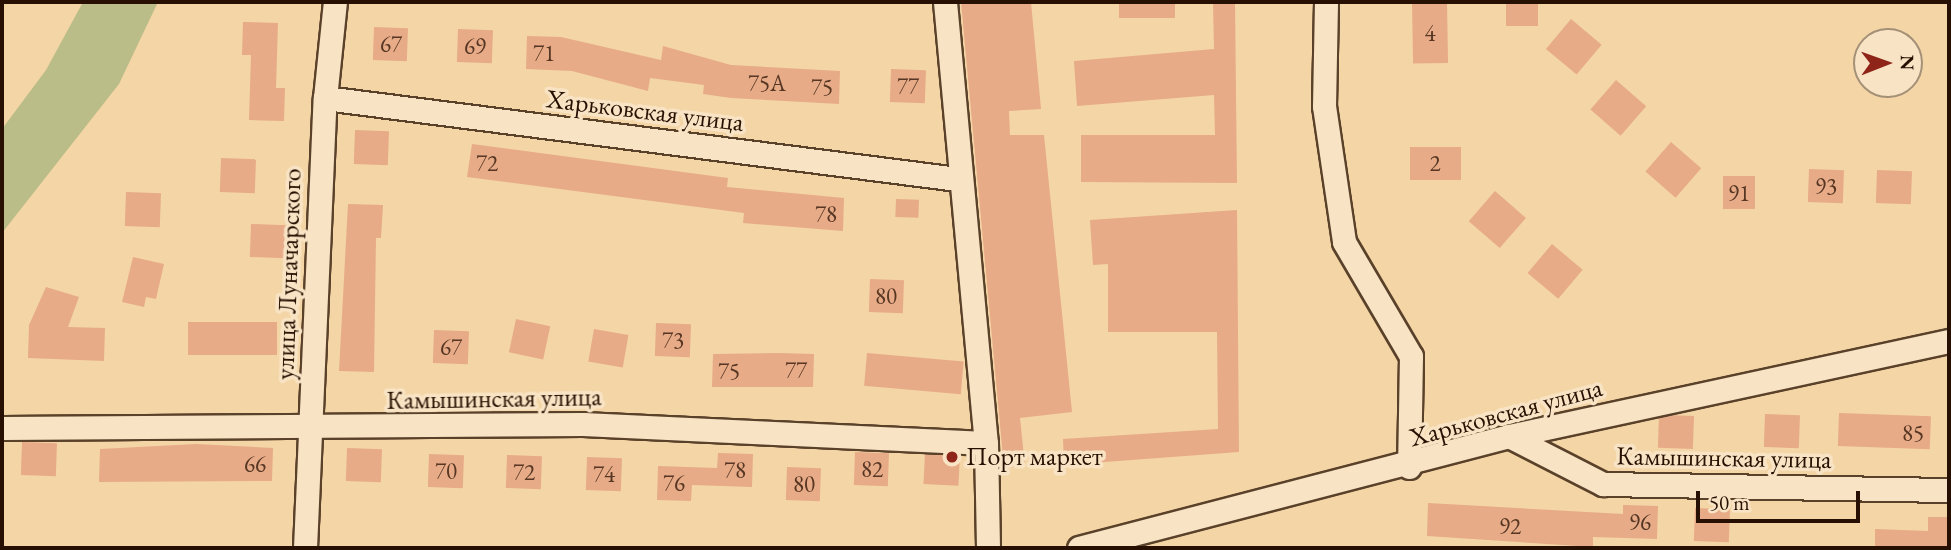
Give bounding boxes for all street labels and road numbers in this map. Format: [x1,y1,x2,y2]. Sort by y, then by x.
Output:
street label: Харьковская улица [545,83,745,139]
street label: улица Луначарского [270,168,308,380]
street label: Харьковская улица [1406,372,1606,454]
street label: Камышинская улица [386,382,602,416]
street label: Камышинская улица [1616,441,1832,475]

